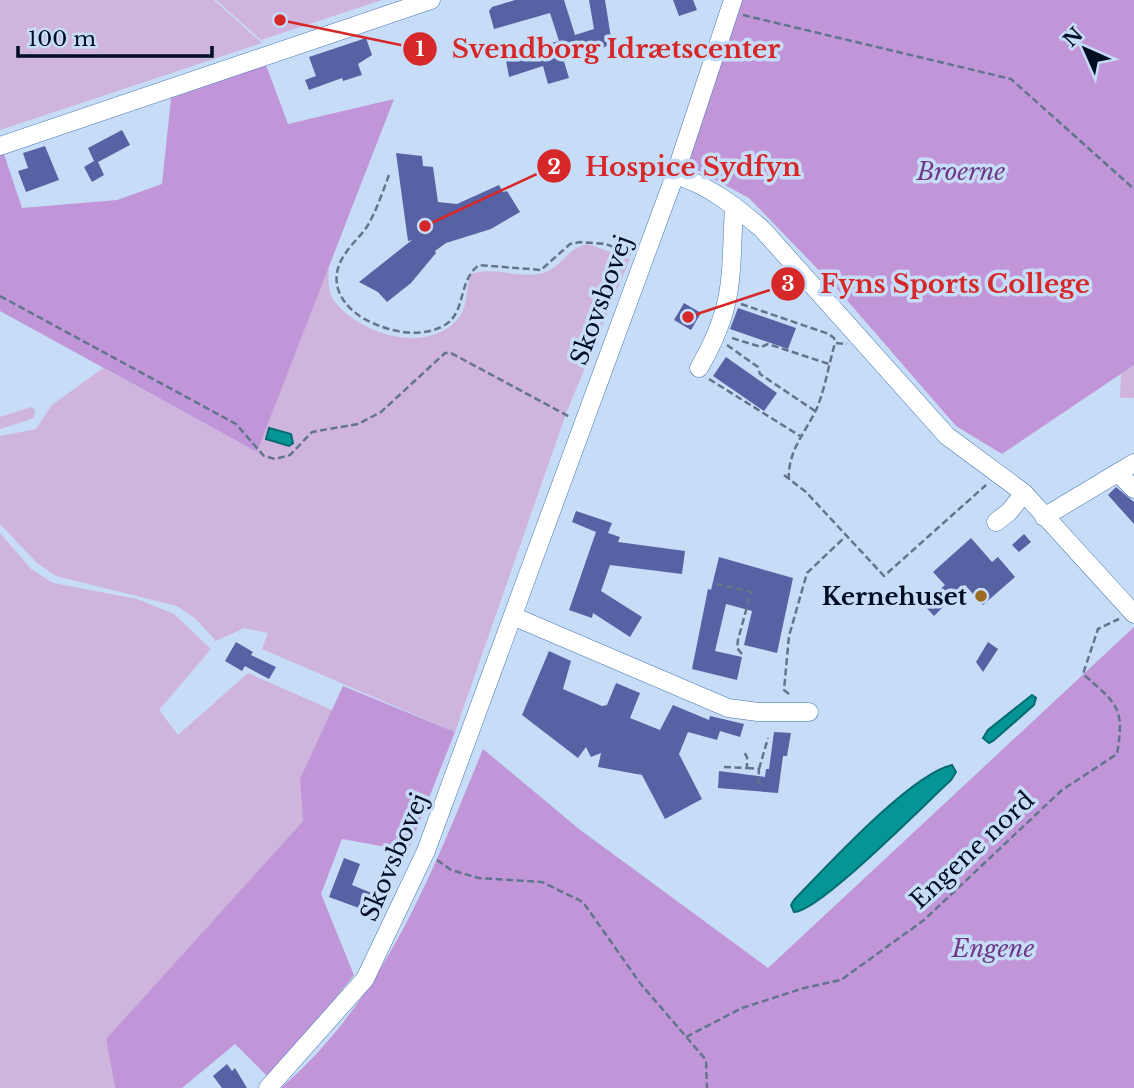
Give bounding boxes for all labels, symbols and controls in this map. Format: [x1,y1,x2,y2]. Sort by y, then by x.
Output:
scale bar [18,14,212,58]
north arrow [1050,14,1120,84]
text: N [1059,23,1088,52]
callout: Svendborg Idrætscenter [403,25,795,72]
text: 100 m [28,26,96,52]
text: Svendborg Idrætscenter [452,33,780,65]
text: 1 [415,36,425,62]
callout: Hospice Sydfyn [536,143,815,190]
text: Hospice Sydfyn [585,151,801,183]
text: 2 [547,154,561,180]
park label: Broerne [916,157,1005,186]
street label: Skovsbovej [564,231,638,369]
callout: Fyns Sports College [771,260,1104,307]
text: Fyns Sports College [820,268,1090,300]
text: 3 [781,271,795,297]
place label: Kernehuset [822,582,968,611]
marker: Kernehuset [973,588,989,604]
street label: Engene nord [904,785,1040,915]
street label: Skovsbovej [354,789,434,925]
park label: Engene [951,934,1034,963]

